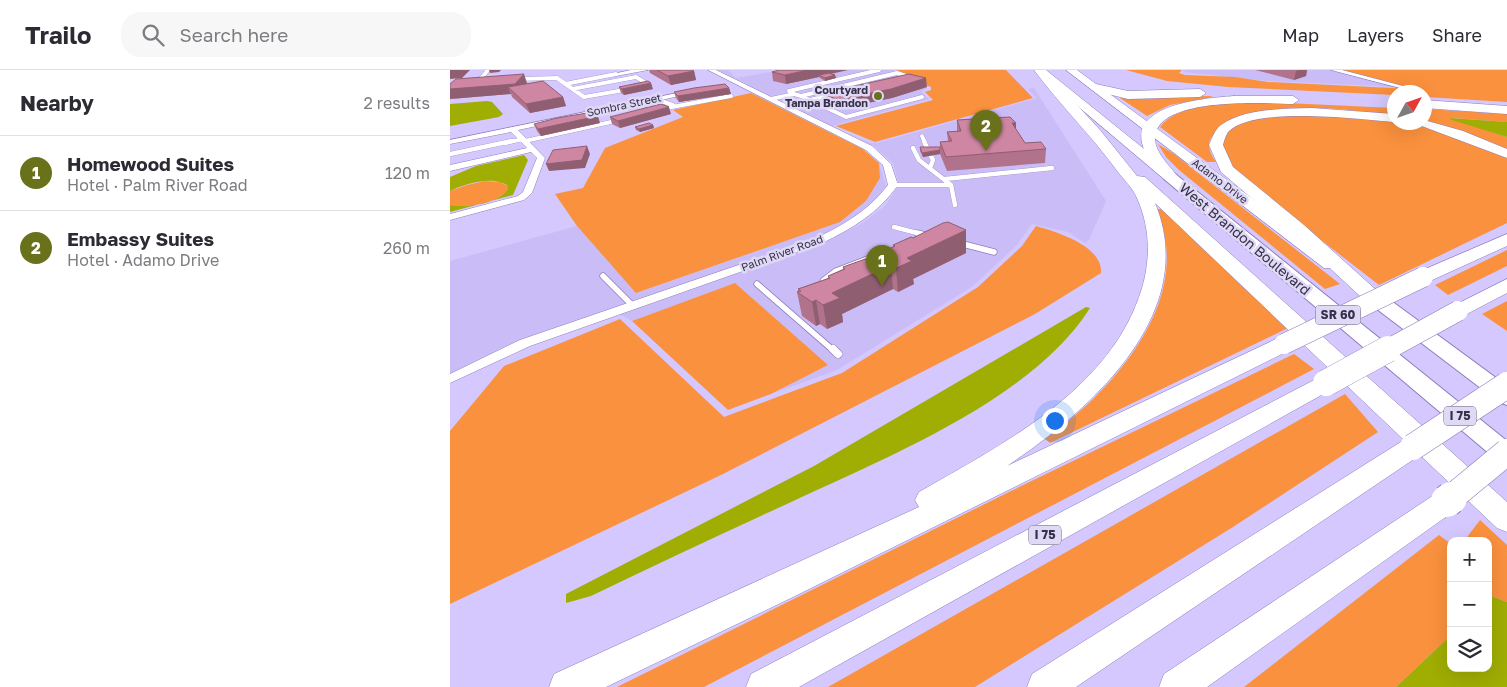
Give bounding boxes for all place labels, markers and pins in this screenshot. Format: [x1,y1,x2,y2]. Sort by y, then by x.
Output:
place label: Courtyard Tampa Brandon [785,83,868,109]
marker: Courtyard Tampa Brandon [872,90,884,102]
pin: 2 [970,110,1002,151]
pin: 1 [866,245,898,286]

